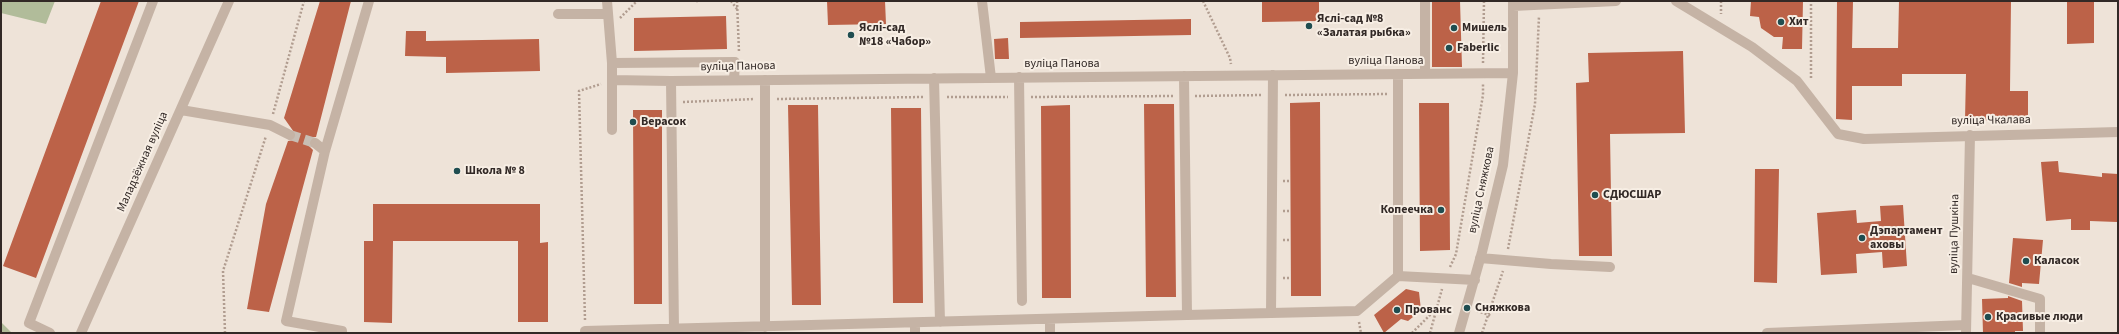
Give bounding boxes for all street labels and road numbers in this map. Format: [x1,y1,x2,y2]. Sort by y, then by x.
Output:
street label: вуліца Панова [1348,54,1424,68]
street label: вуліца Панова [1024,57,1100,71]
street label: вуліца Панова [700,59,776,75]
street label: Маладзёжная вуліца [114,110,172,214]
street label: вуліца Чкалава [1951,113,2031,129]
street label: вуліца Сняжкова [1466,145,1498,235]
street label: вуліца Пушкіна [1947,194,1963,274]

